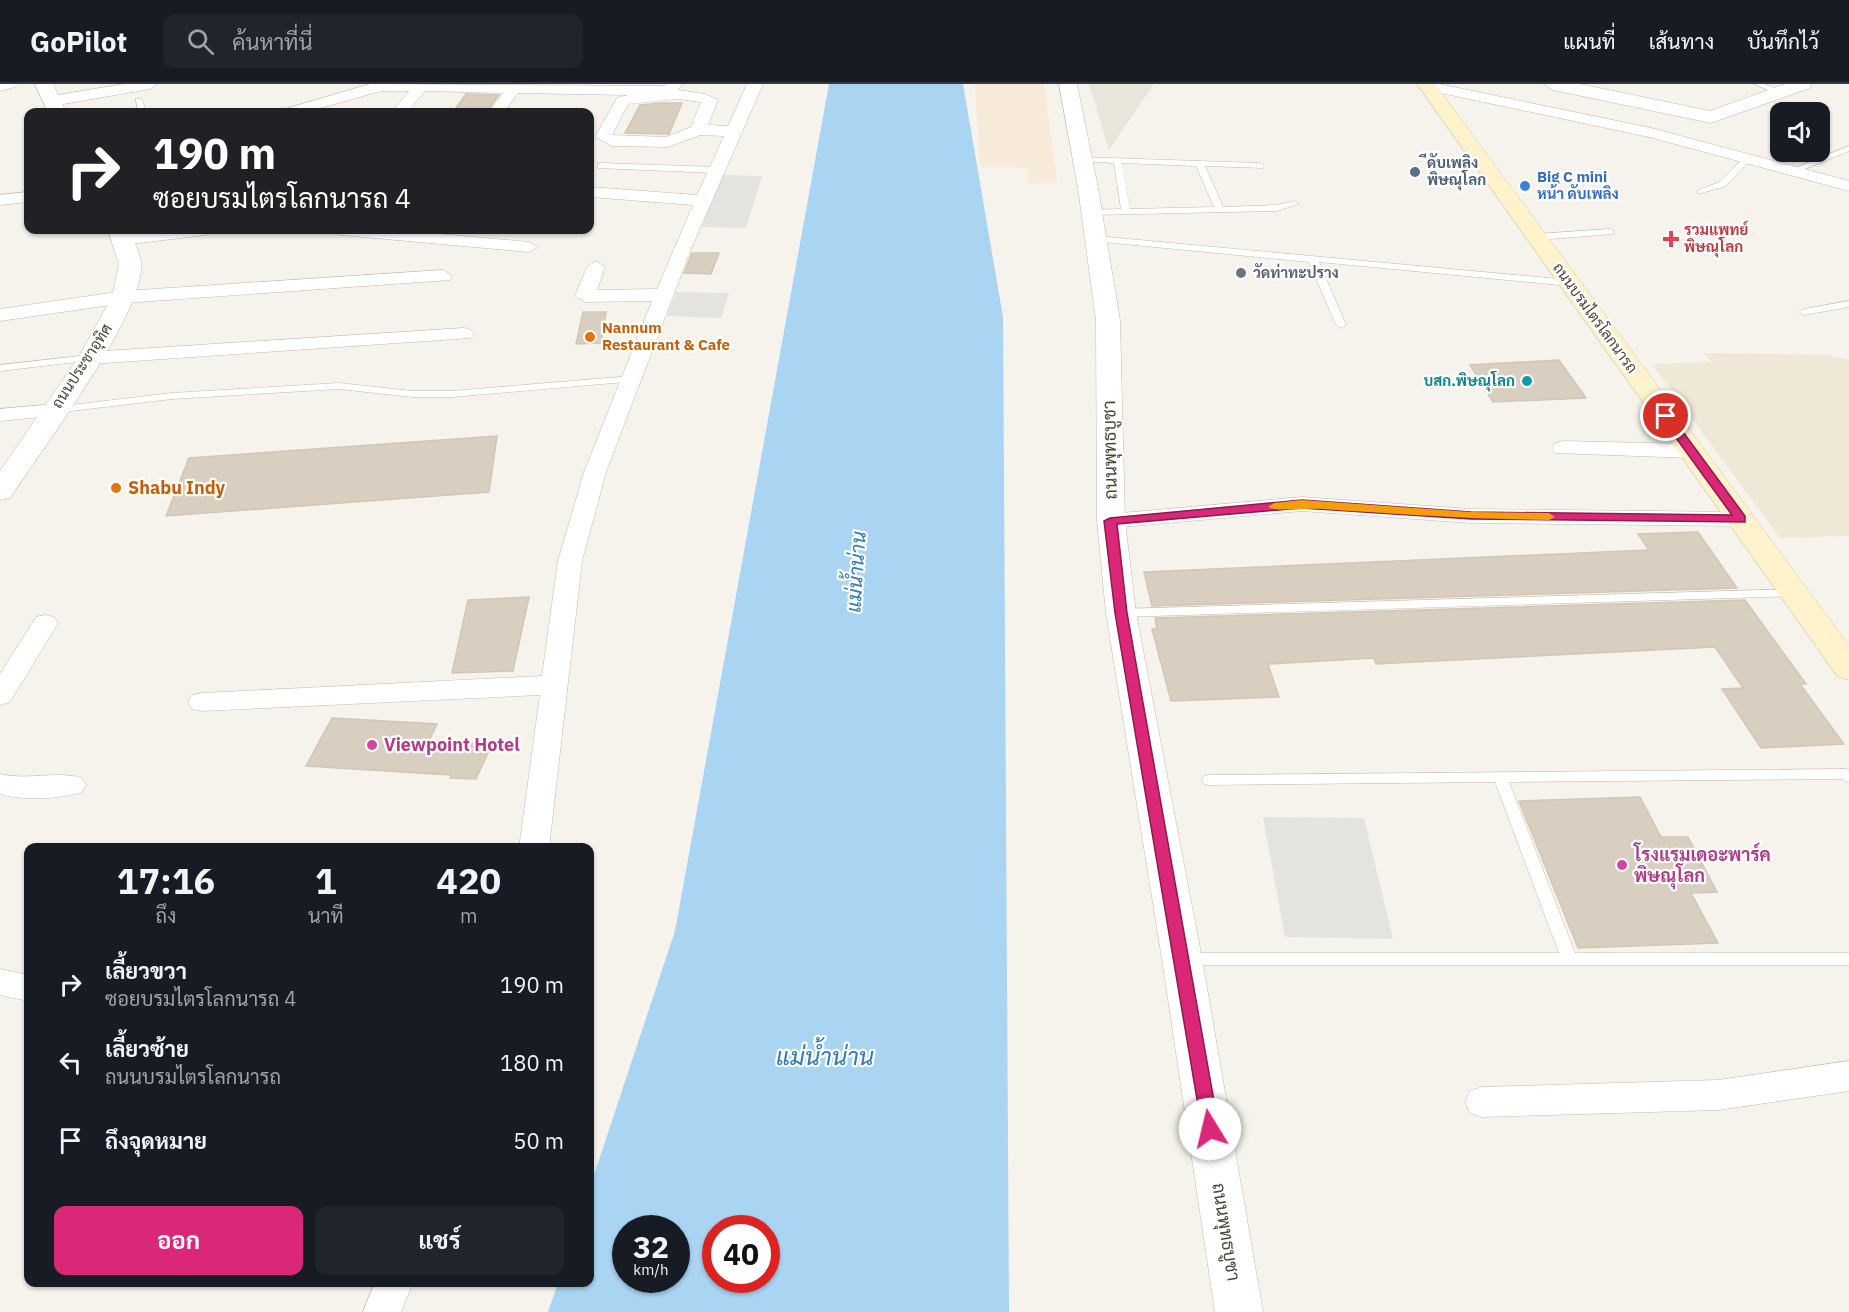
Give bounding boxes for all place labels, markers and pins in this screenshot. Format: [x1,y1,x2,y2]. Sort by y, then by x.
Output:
place label: ีดับเพลิง พิษณุโลก [1418,153,1486,191]
marker: ีดับเพลิง พิษณุโลก [1408,165,1422,179]
place label: Big C mini หน้า ดับเพลิง [1537,167,1619,203]
marker: Big C mini หน้า ดับเพลิง [1518,179,1532,193]
place label: รวมแพทย์ พิษณุโลก [1684,220,1749,258]
marker: รวมแพทย์ พิษณุโลก [1662,230,1680,248]
place label: วัดท่าทะปราง [1253,263,1339,282]
marker: วัดท่าทะปราง [1234,266,1248,280]
place label: Nannum Restaurant & Cafe [602,318,730,354]
marker: Nannum Restaurant & Cafe [583,330,597,344]
place label: บสก.พิษณุโลก [1423,370,1515,392]
marker: บสก.พิษณุโลก [1520,374,1534,388]
pin [1640,390,1691,441]
place label: Shabu Indy [128,476,226,499]
marker: Shabu Indy [109,481,123,495]
place label: Viewpoint Hotel [384,733,520,756]
marker: Viewpoint Hotel [365,738,379,752]
place label: โรงแรมเดอะพาร์ค พิษณุโลก [1633,842,1771,890]
marker: โรงแรมเดอะพาร์ค พิษณุโลก [1615,858,1629,872]

